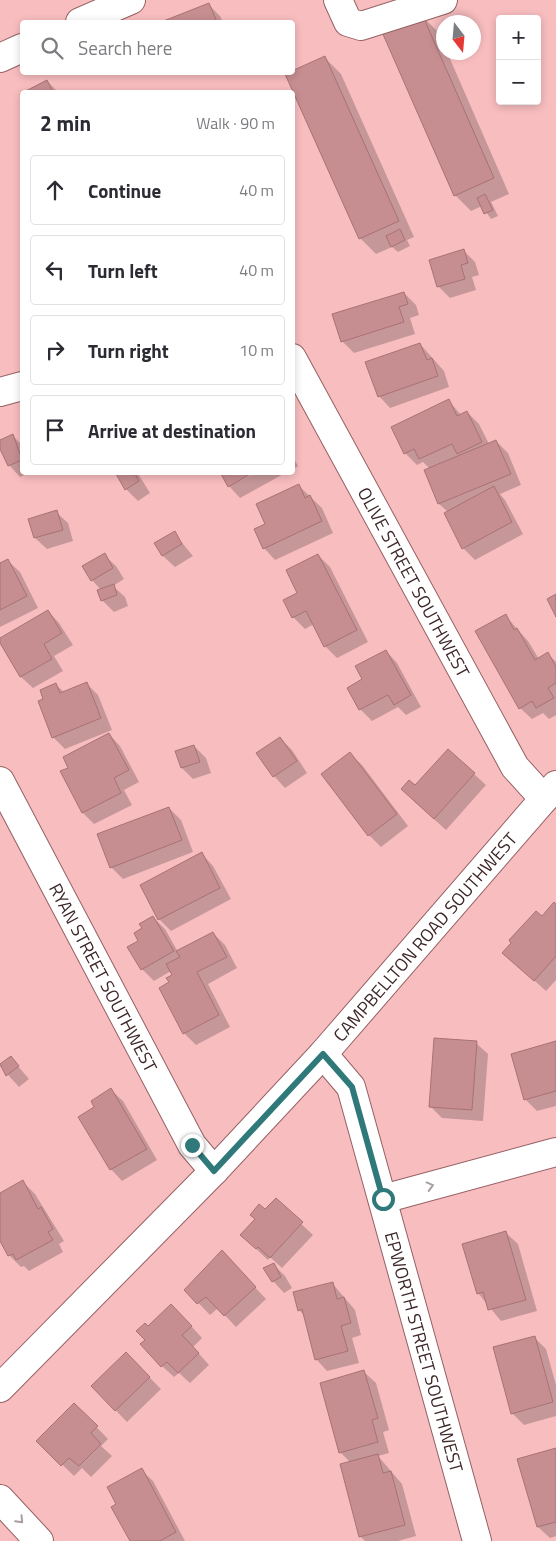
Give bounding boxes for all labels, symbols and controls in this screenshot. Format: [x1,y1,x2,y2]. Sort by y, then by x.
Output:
north arrow [436,15,481,60]
map controls [496,15,541,105]
button: + [496,15,541,60]
search box [20,20,295,75]
text: Search here [78,33,172,62]
icon: search [38,34,66,62]
button: − [496,60,541,105]
text: 2 min [40,107,91,139]
text: Walk · 90 m [196,111,275,135]
icon: ahead [41,176,69,204]
text: Continue [88,176,161,205]
text: 40 m [239,178,274,202]
icon: left [41,256,69,284]
text: Turn left [88,256,158,285]
text: 40 m [239,258,274,282]
icon: right [41,336,69,364]
text: Turn right [88,336,169,365]
text: 10 m [239,338,274,362]
icon: arrive [41,416,69,444]
text: Arrive at destination [88,416,256,445]
street label: OLIVE STREET SOUTHWEST [351,482,477,682]
street label: CAMPBELLTON ROAD SOUTHWEST [326,826,523,1047]
street label: RYAN STREET SOUTHWEST [43,878,165,1077]
route end [181,1134,204,1157]
one-way arrow [425,1182,433,1192]
route start [372,1188,395,1211]
street label: EPWORTH STREET SOUTHWEST [378,1228,471,1476]
one-way arrow [14,1514,23,1523]

